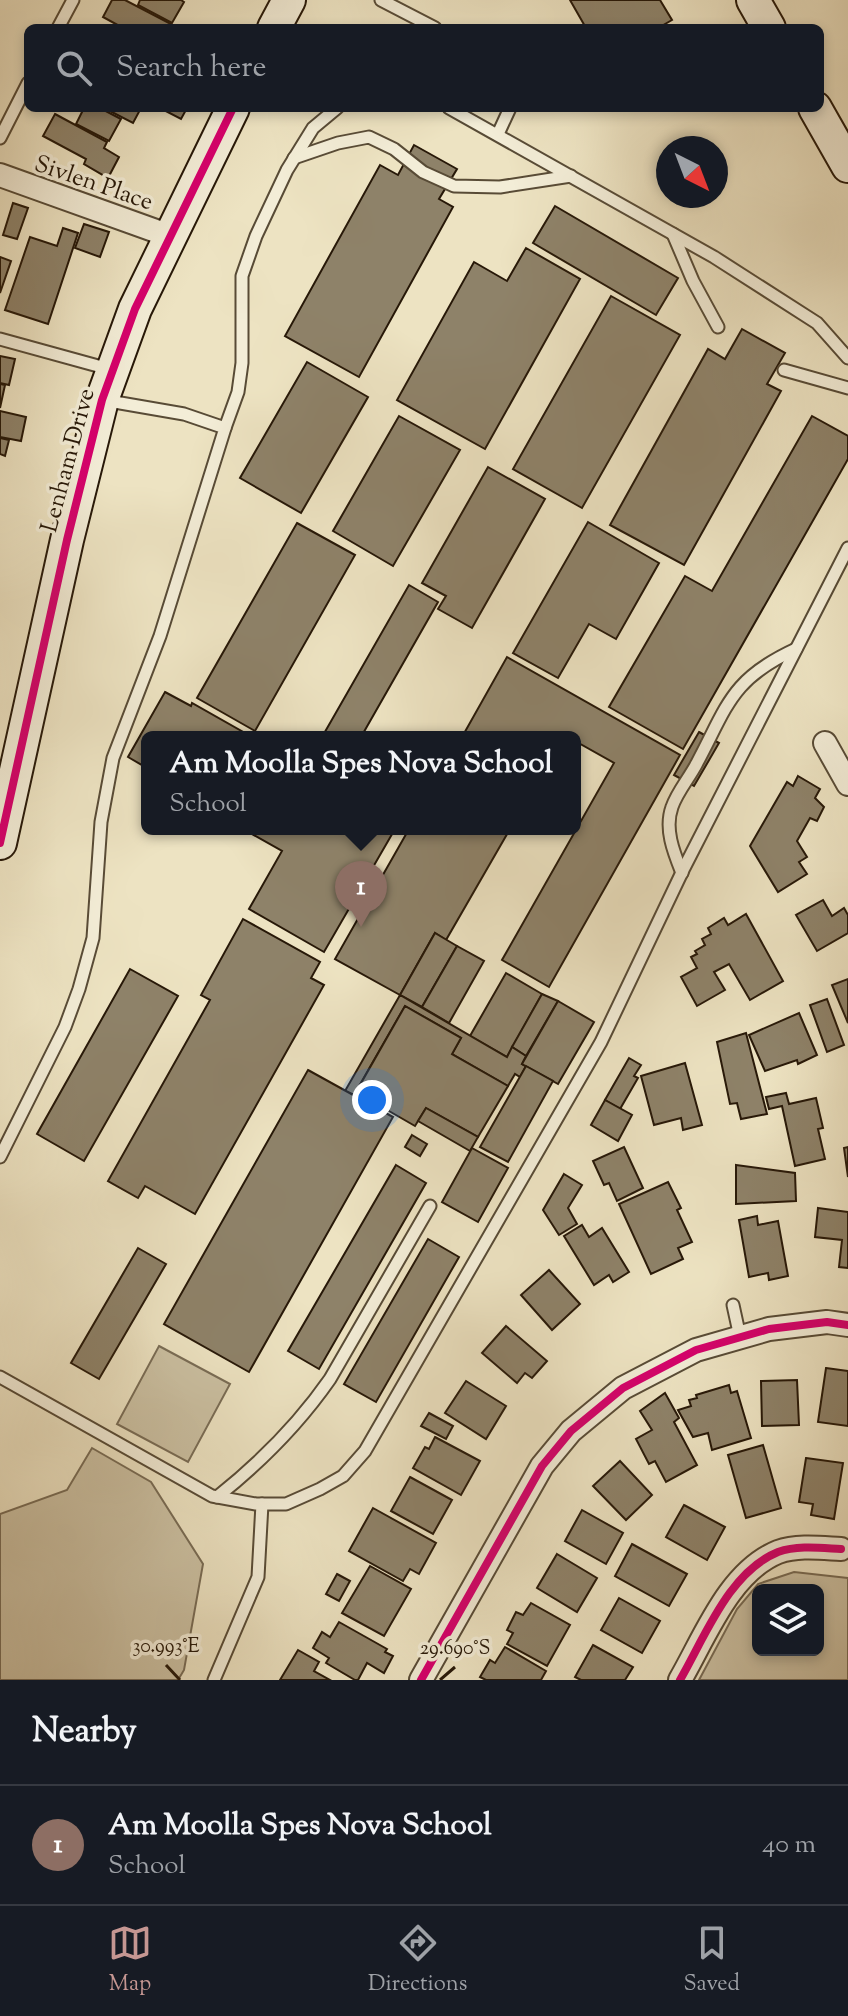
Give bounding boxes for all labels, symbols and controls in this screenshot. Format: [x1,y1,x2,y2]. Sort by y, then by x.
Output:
search box [24,24,824,112]
icon: search [52,46,96,90]
text: Search here [116,47,266,90]
north arrow [656,136,728,208]
street label: Sivlen Place [29,148,157,220]
street label: Lenham Drive [33,385,104,536]
popup [141,731,581,835]
text: Am Moolla Spes Nova School [169,743,553,786]
text: School [169,786,247,823]
pin: 1 [335,861,387,927]
your location [352,1080,392,1120]
map controls [752,1584,824,1656]
button: layers [752,1584,824,1656]
text: 30.993°E [132,1633,200,1662]
text: 29.690°S [420,1635,490,1664]
text: Nearby [32,1708,137,1757]
text: Am Moolla Spes Nova School [108,1805,492,1848]
text: 1 [54,1827,62,1864]
text: 40 m [762,1827,816,1864]
text: School [108,1848,186,1885]
tab: Map [108,1921,152,2001]
tab: Directions [368,1921,467,2001]
tab: Saved [683,1921,740,2001]

